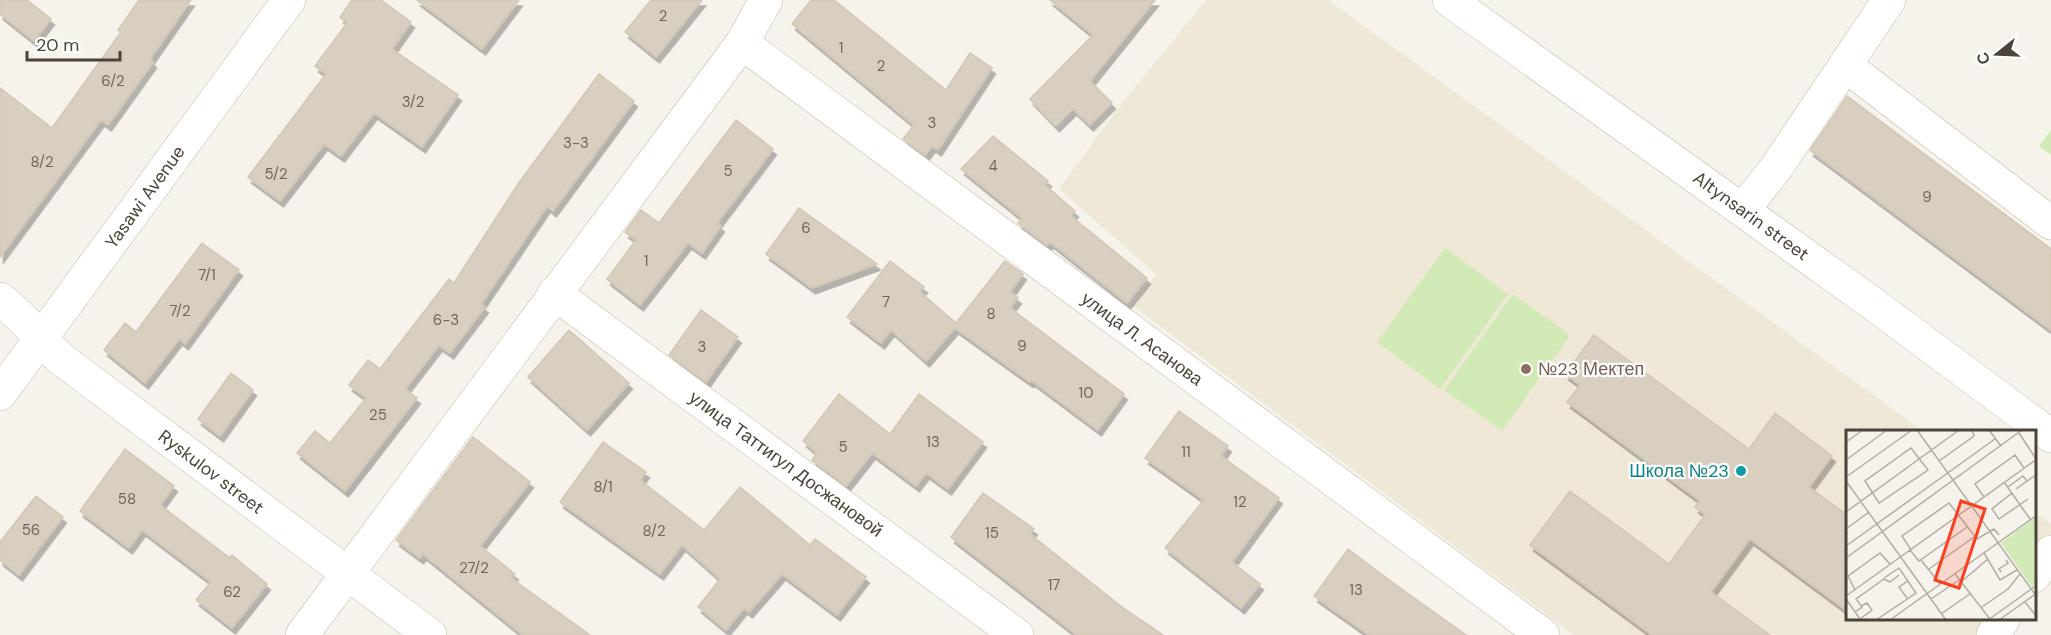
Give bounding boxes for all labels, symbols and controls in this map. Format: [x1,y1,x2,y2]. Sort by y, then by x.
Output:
house number: 2 [659,6,667,26]
scale bar [27,24,120,62]
north arrow [1967,24,2027,84]
text: 20 m [36,33,79,57]
house number: 1 [839,38,843,58]
text: С [1971,49,1995,67]
house number: 2 [877,56,885,76]
house number: 6/2 [101,71,125,91]
house number: 3/2 [402,92,424,112]
house number: 3 [928,113,936,133]
house number: 3-3 [563,133,589,153]
street label: Yasawi Avenue [100,141,190,253]
house number: 8/2 [30,152,54,172]
house number: 4 [988,156,998,176]
house number: 5 [723,161,733,181]
house number: 5/2 [264,164,288,184]
street label: Altynsarin street [1688,166,1814,266]
house number: 9 [1922,187,1932,207]
house number: 6 [801,218,811,238]
house number: 1 [644,251,648,271]
house number: 7/1 [198,265,216,285]
street label: улица Л. Асанова [1076,287,1208,392]
house number: 7 [882,292,890,312]
house number: 7/2 [169,301,191,321]
house number: 8 [986,304,996,324]
house number: 6-3 [433,310,459,330]
house number: 9 [1017,336,1027,356]
house number: 3 [698,337,706,357]
place label: №23 Мектеп [1538,357,1644,381]
marker: №23 Мектеп [1519,362,1533,376]
house number: 10 [1079,383,1093,403]
street label: улица Таттигул Досжановой [684,385,888,543]
house number: 25 [369,405,387,425]
street label: Ryskulov street [153,424,269,520]
inset map [1846,430,2036,620]
house number: 13 [926,432,940,452]
house number: 5 [838,437,848,457]
house number: 11 [1181,442,1191,462]
place label: Школа №23 [1629,459,1729,483]
marker: Школа №23 [1734,464,1748,478]
house number: 8/1 [593,477,613,497]
house number: 58 [118,489,136,509]
house number: 12 [1233,492,1247,512]
house number: 56 [22,520,40,540]
house number: 8/2 [642,521,666,541]
house number: 15 [985,523,999,543]
house number: 27/2 [459,558,489,578]
house number: 17 [1048,575,1060,595]
house number: 13 [1349,580,1363,600]
house number: 62 [223,582,241,602]

